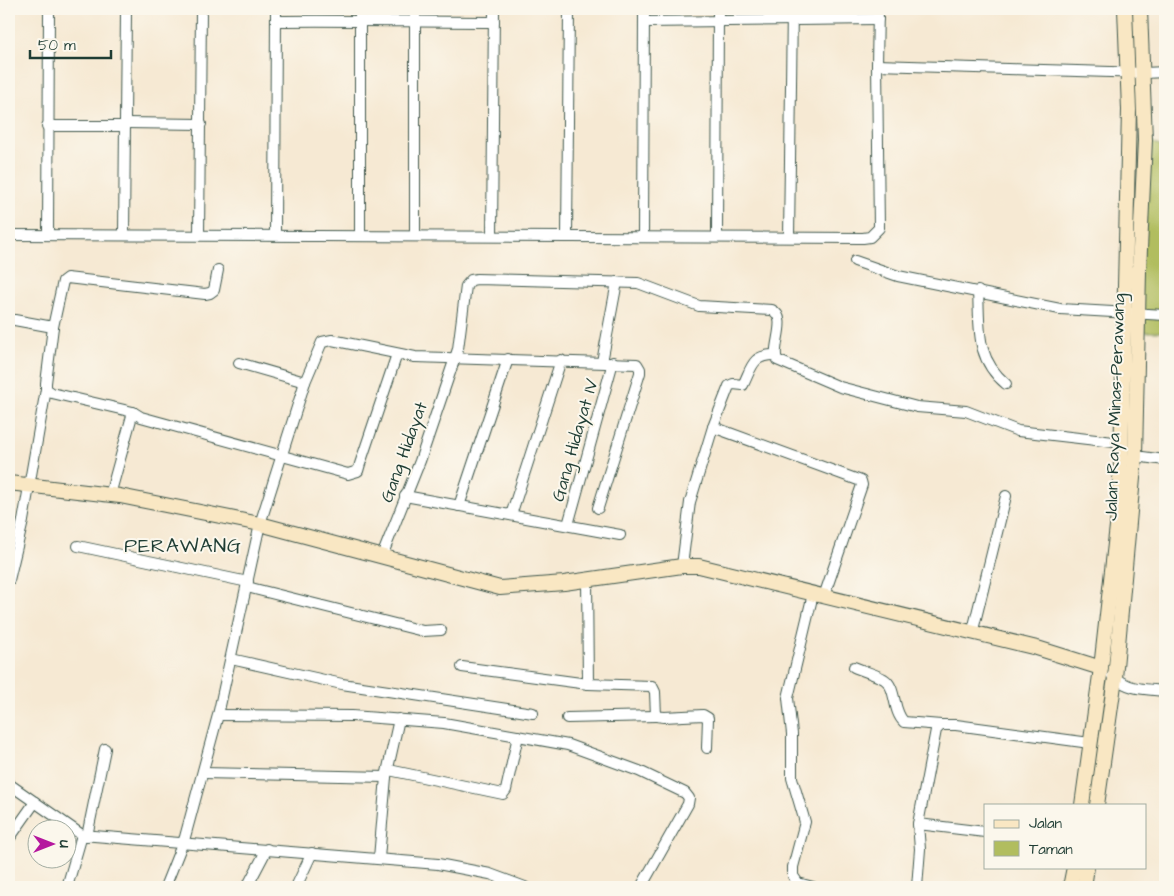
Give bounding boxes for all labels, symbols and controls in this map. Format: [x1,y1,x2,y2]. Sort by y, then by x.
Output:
scale bar [30,28,111,60]
text: 50 m [38,35,76,56]
street label: Jalan Raya Minas-Perawang [1099,293,1132,521]
street label: Gang Hidayat IV [546,376,605,505]
street label: Gang Hidayat [374,398,435,506]
district label: PERAWANG [124,532,242,560]
legend [984,804,1146,868]
text: Jalan [1029,813,1063,834]
north arrow [28,818,78,868]
text: Taman [1029,839,1073,860]
text: U [54,840,74,848]

